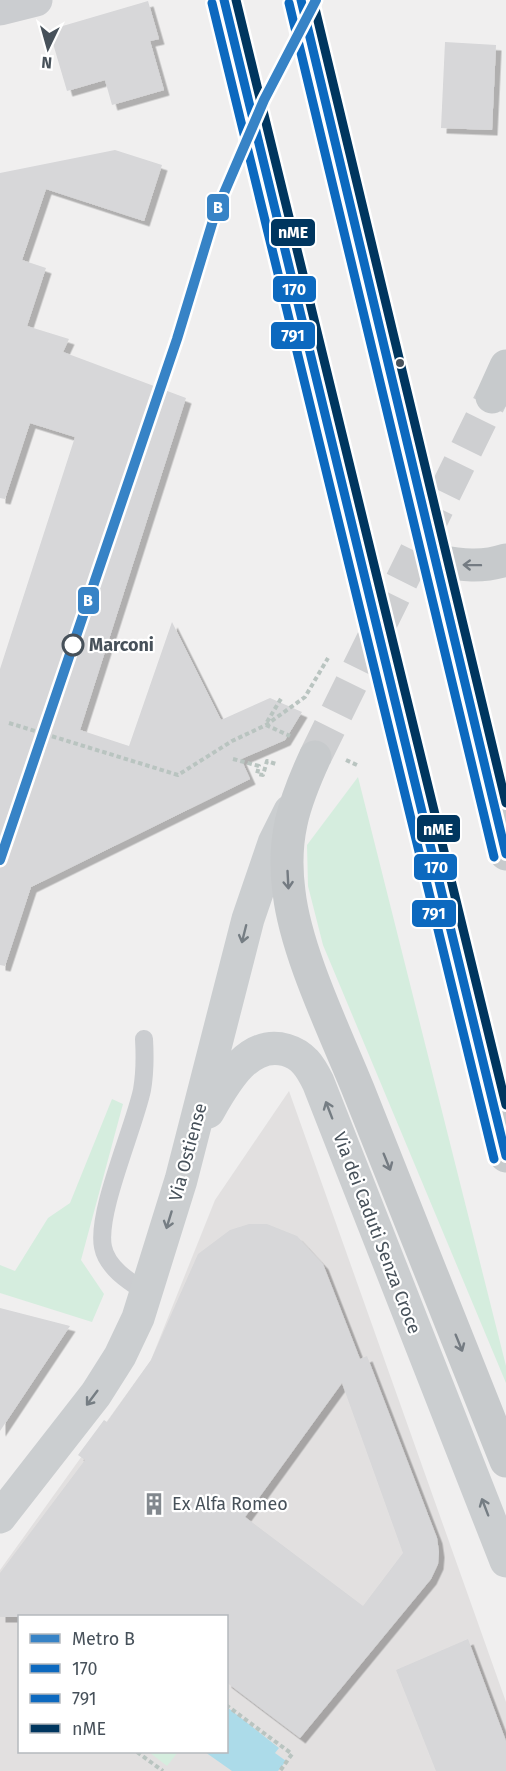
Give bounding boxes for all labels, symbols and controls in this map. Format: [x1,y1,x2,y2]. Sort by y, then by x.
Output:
north arrow [18,18,78,78]
text: N [41,53,53,72]
line badge: B [206,193,230,222]
text: B [213,198,223,217]
line badge: nME [270,218,316,247]
text: nME [278,223,308,242]
line badge: 170 [272,275,317,303]
text: 170 [282,280,306,299]
line badge: 791 [270,321,316,350]
text: 791 [281,326,305,345]
unlabelled marker [394,357,406,369]
one-way arrow [462,559,482,571]
line badge: B [77,586,100,615]
text: B [83,591,93,610]
marker: Marconi [62,634,84,656]
place label: Marconi [89,634,154,656]
line badge: nME [416,814,461,843]
text: nME [423,820,453,839]
line badge: 170 [413,853,458,881]
text: 170 [424,858,448,877]
one-way arrow [282,869,293,889]
line badge: 791 [411,899,457,928]
text: 791 [422,904,446,923]
one-way arrow [238,924,249,943]
street label: Via Ostiense [164,1101,212,1203]
one-way arrow [323,1102,334,1120]
street label: Via dei Caduti Senza Croce [328,1129,426,1337]
one-way arrow [382,1152,393,1171]
one-way arrow [163,1210,174,1229]
one-way arrow [454,1333,465,1352]
one-way arrow [86,1389,99,1405]
building icon: Ex Alfa Romeo [141,1491,167,1517]
place label: Ex Alfa Romeo [172,1493,288,1515]
one-way arrow [478,1498,489,1517]
legend [18,1615,228,1753]
text: Metro B [72,1628,135,1650]
text: 170 [72,1658,98,1680]
text: 791 [72,1688,97,1710]
text: nME [72,1718,106,1740]

